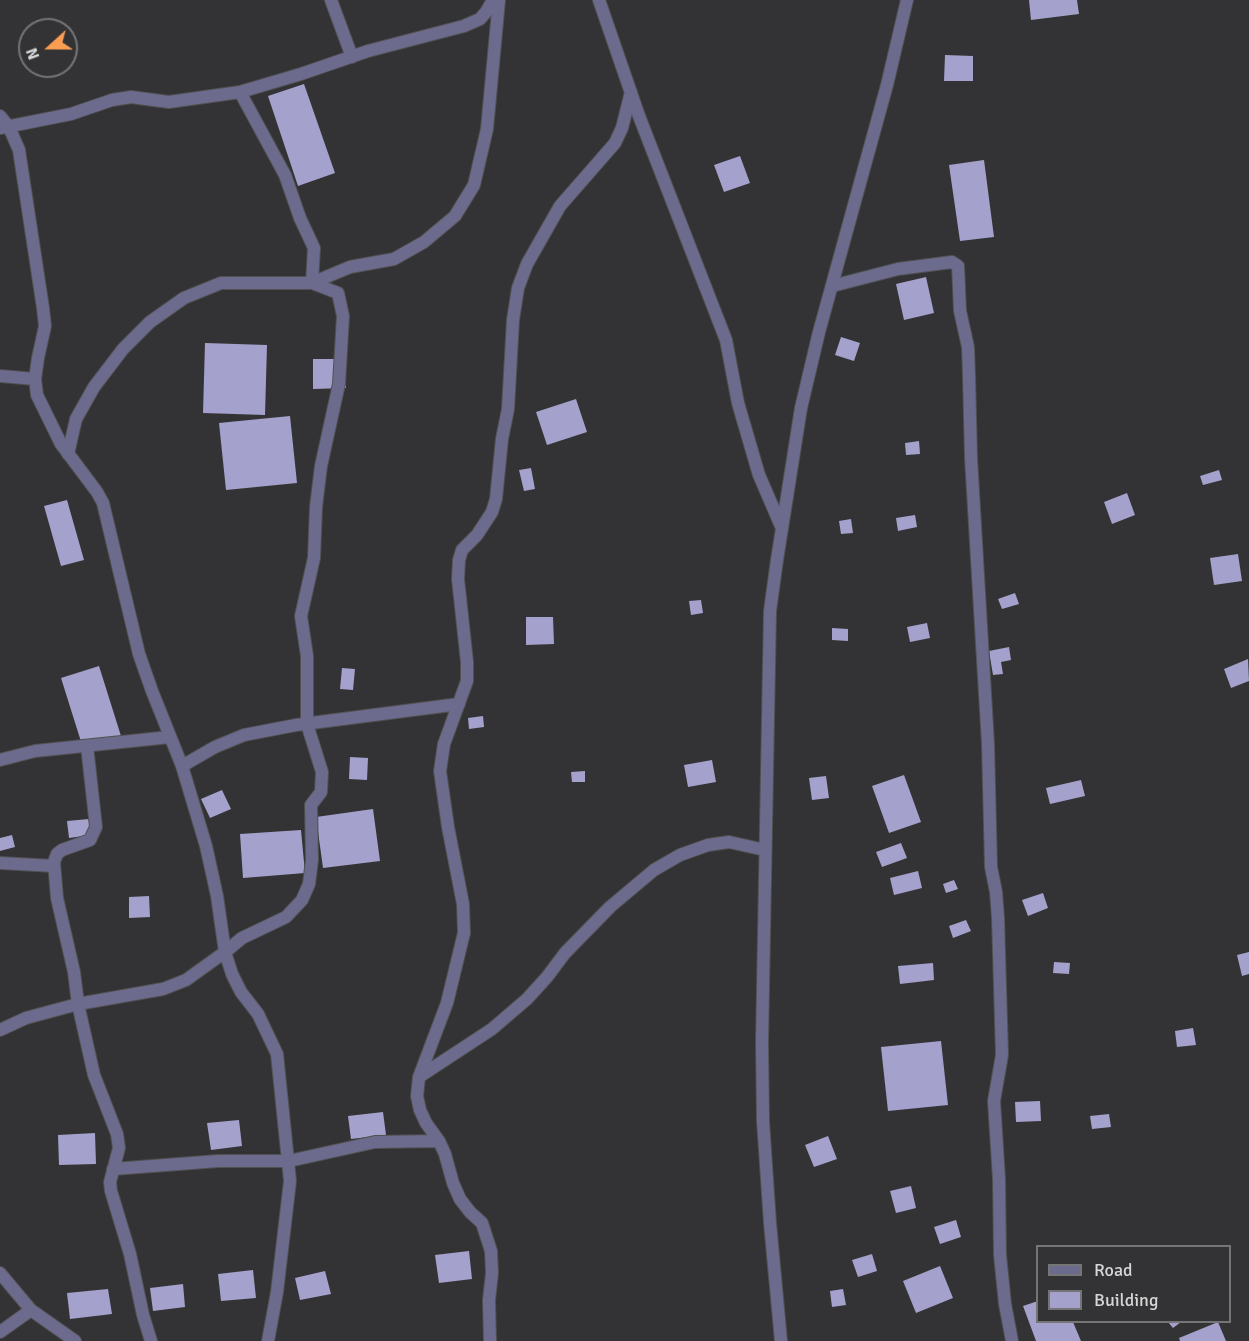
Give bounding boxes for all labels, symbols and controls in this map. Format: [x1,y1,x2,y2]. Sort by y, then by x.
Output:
north arrow [18,18,78,78]
text: N [22,45,44,63]
legend [1036,1245,1231,1323]
text: Road [1094,1259,1133,1281]
text: Building [1094,1289,1158,1311]

